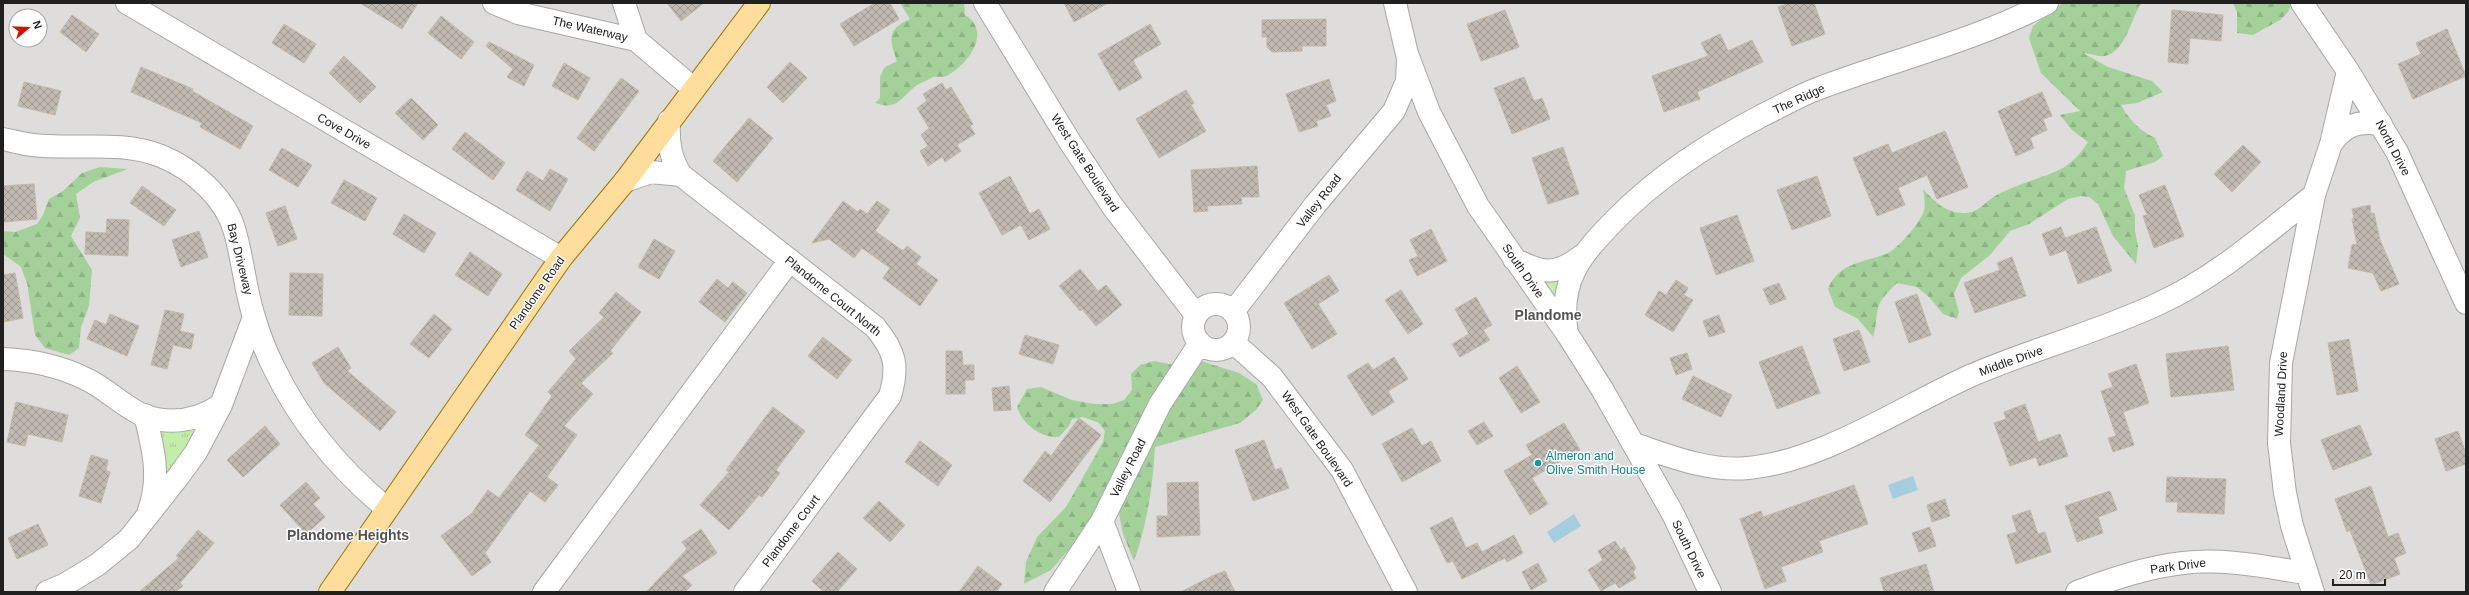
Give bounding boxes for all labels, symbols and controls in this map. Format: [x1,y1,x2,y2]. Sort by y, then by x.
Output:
north arrow [8,8,48,48]
street label: The Waterway [551,14,629,44]
text: N [30,19,44,31]
street label: The Ridge [1771,81,1827,117]
street label: Cove Drive [315,110,373,152]
street label: West Gate Boulevard [1048,111,1122,215]
street label: North Drive [2373,118,2414,178]
street label: Valley Road [1294,172,1344,230]
street label: Bay Driveway [224,222,256,296]
street label: South Drive [1499,241,1547,301]
street label: Plandome Court North [782,253,884,339]
street label: Plandome Road [507,254,567,332]
district label: Plandome [1515,307,1582,323]
street label: Middle Drive [1977,343,2045,379]
street label: Woodland Drive [2272,351,2290,437]
street label: West Gate Boulevard [1279,388,1355,490]
street label: Valley Road [1107,436,1149,500]
place label: Almeron and Olive Smith House [1546,449,1646,477]
marker: Almeron and Olive Smith House [1533,458,1543,468]
street label: Plandome Court [759,492,823,570]
street label: South Drive [1669,518,1709,581]
district label: Plandome Heights [287,527,409,543]
street label: Park Drive [2149,556,2207,576]
scale bar [2333,561,2385,587]
text: 20 m [2339,568,2366,582]

